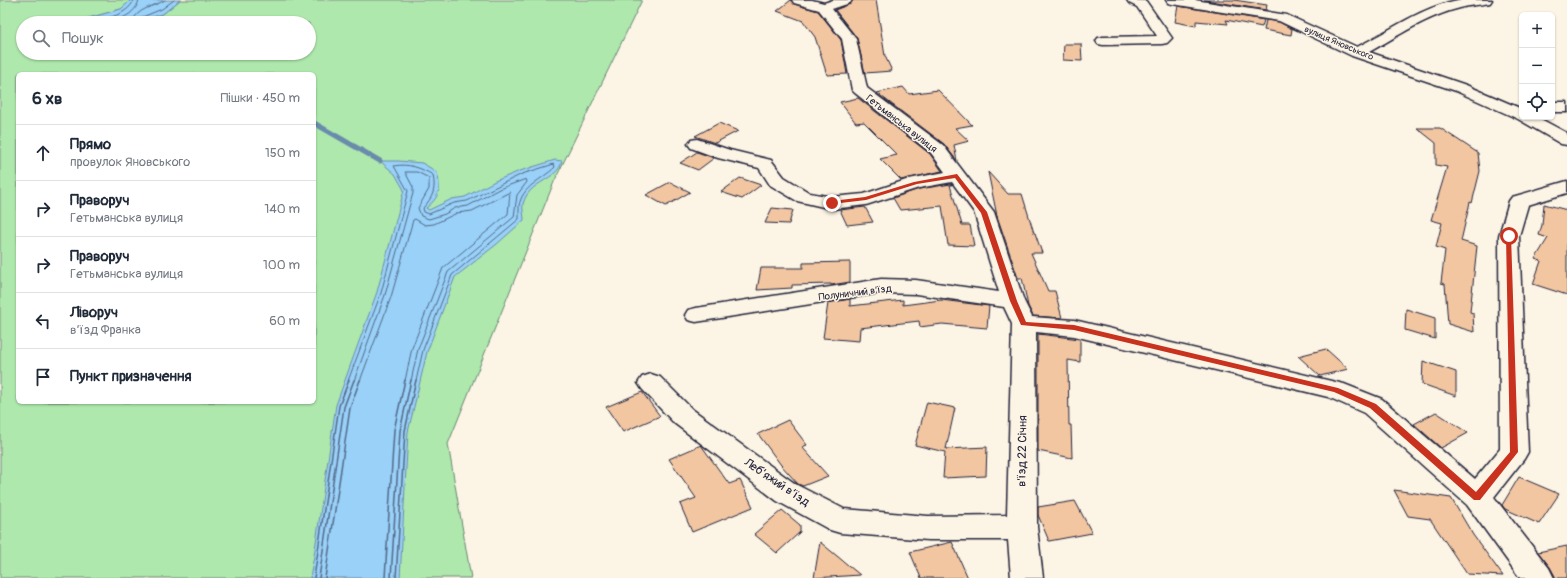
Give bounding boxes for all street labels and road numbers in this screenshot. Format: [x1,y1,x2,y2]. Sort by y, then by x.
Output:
street label: вулиця Яновського [1303,24,1375,63]
street label: Гетьманська вулиця [863,92,940,156]
street label: Полуничний в’їзд [818,283,892,303]
street label: в'їзд 22 Січня [1014,415,1031,487]
street label: Леб’яжий в’їзд [740,454,813,510]

